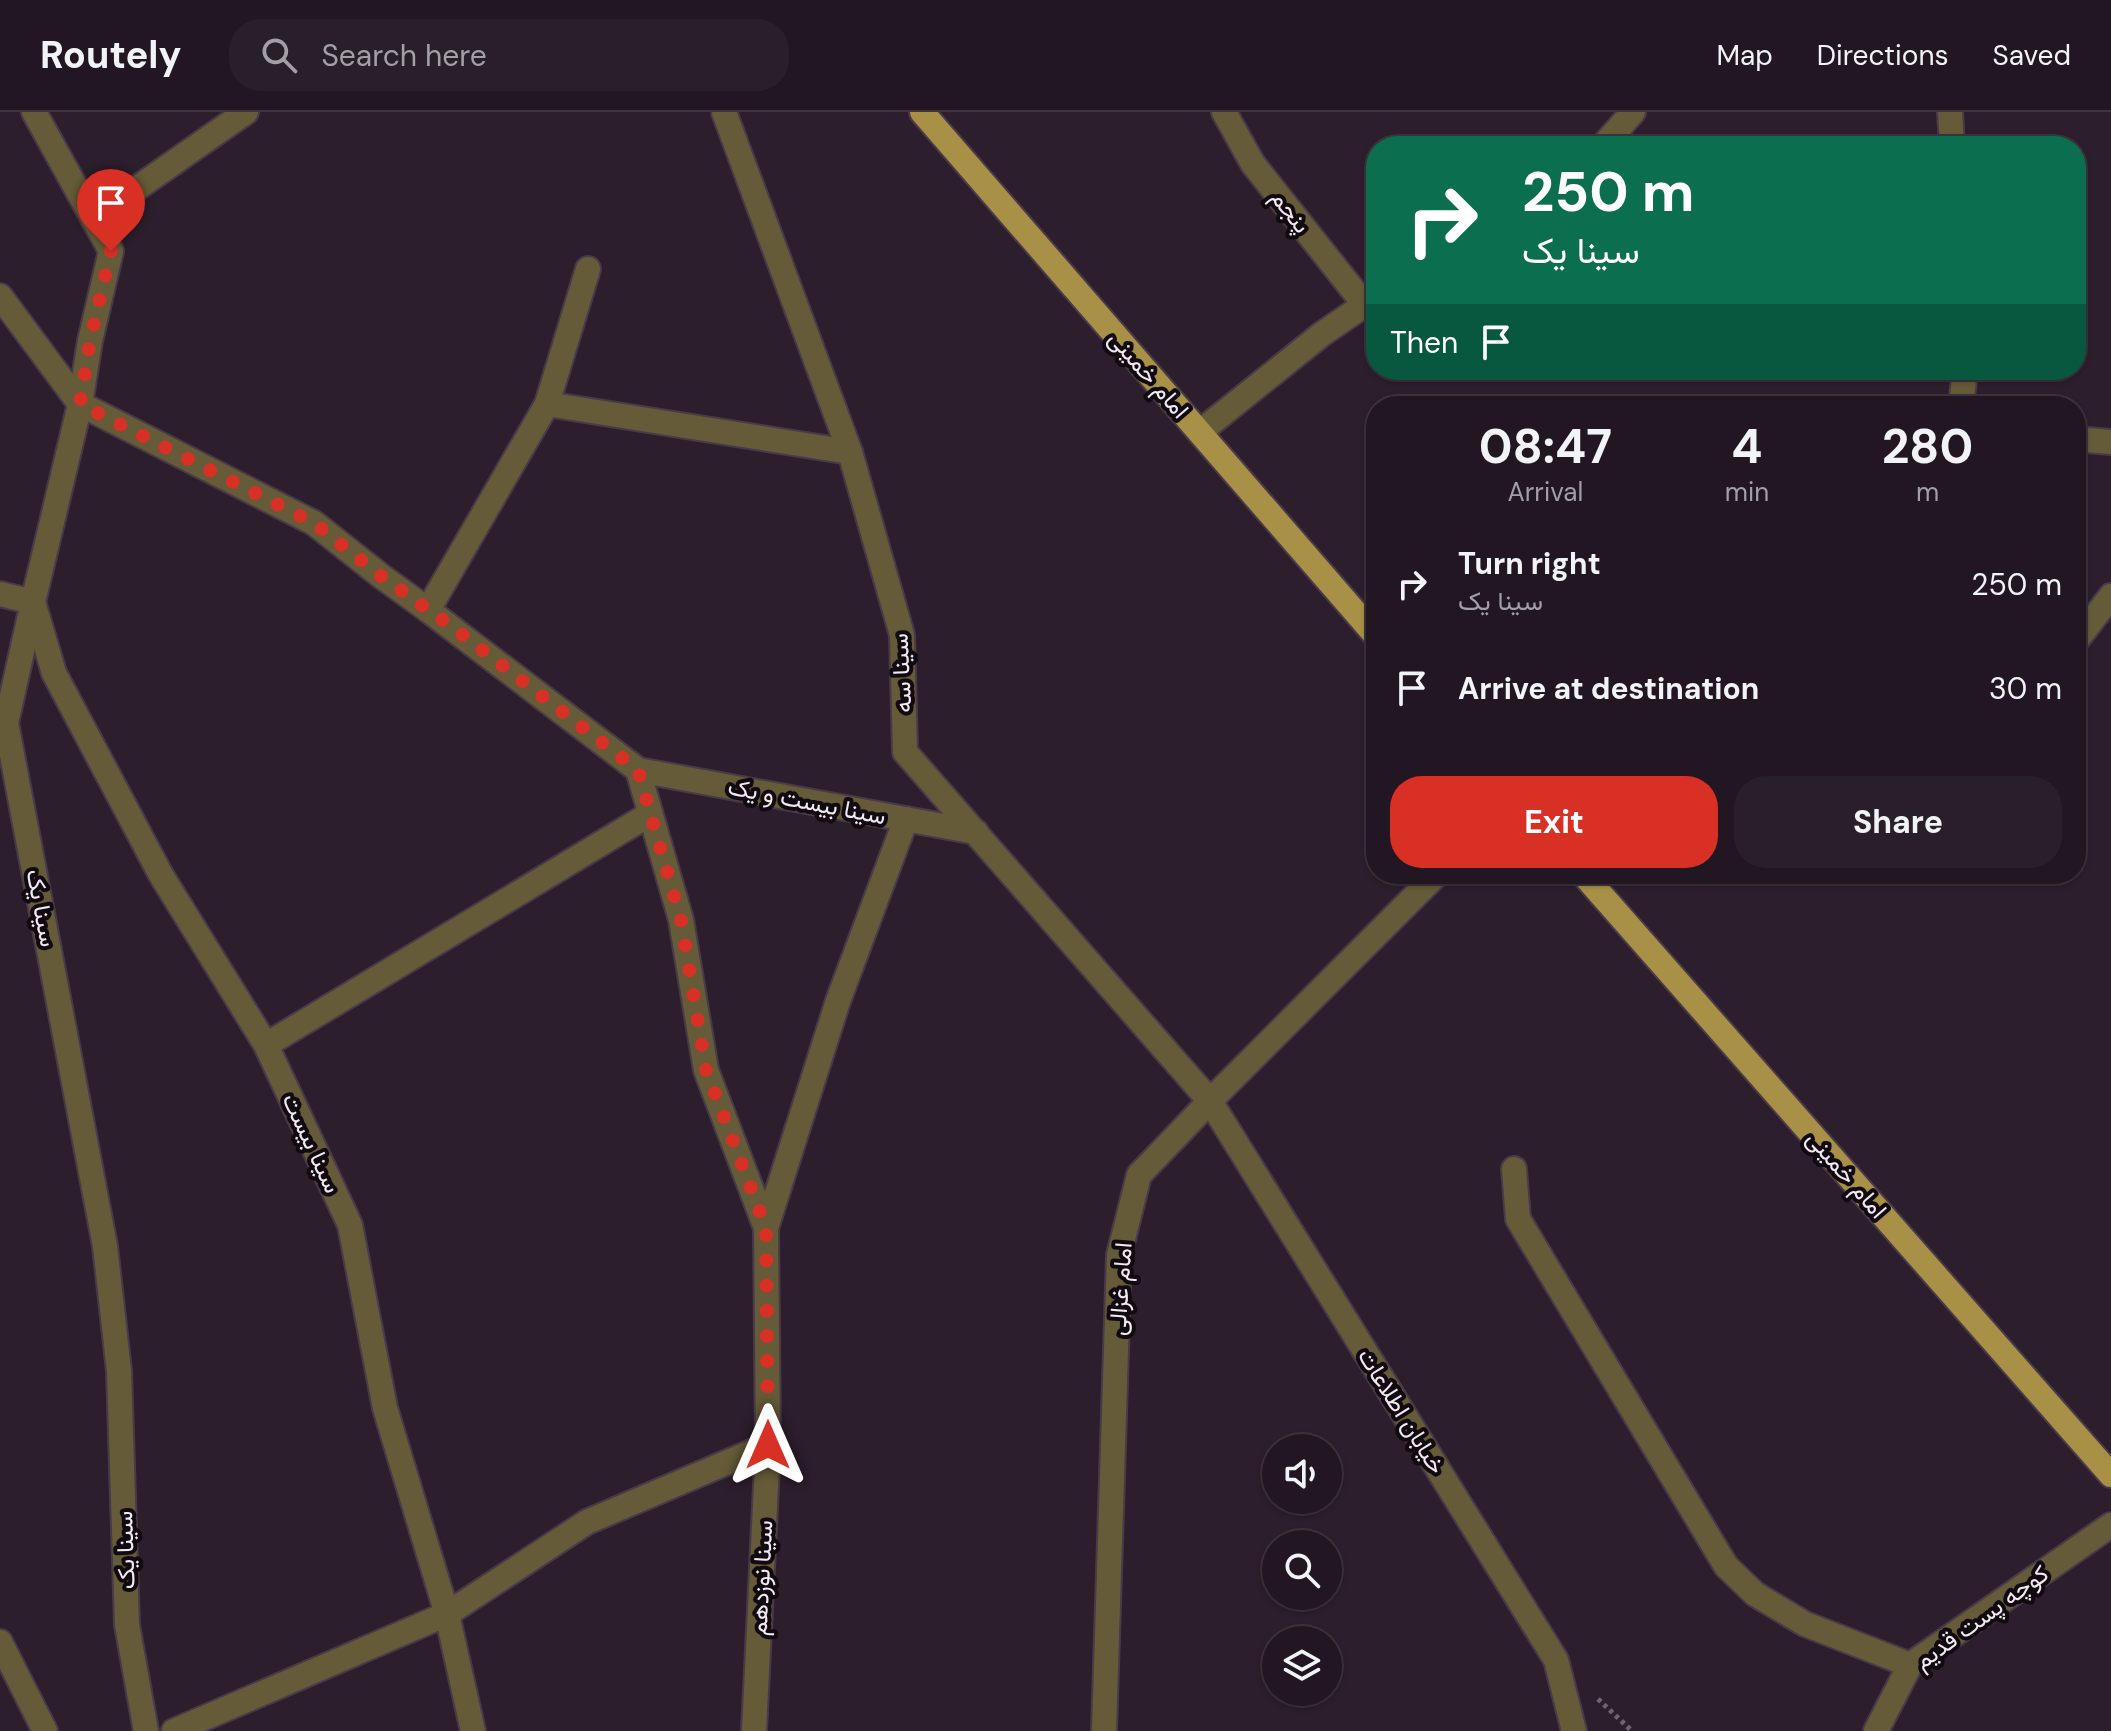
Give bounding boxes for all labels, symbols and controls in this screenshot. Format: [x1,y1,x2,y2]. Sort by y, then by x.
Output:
search box [229,19,789,91]
text: Routely [40,30,181,80]
icon: search [257,33,301,77]
text: Search here [321,36,487,75]
text: Map [1716,37,1773,74]
text: Directions [1817,37,1949,74]
text: Saved [1993,37,2071,74]
text: 250 m [1522,155,1694,228]
icon: right [1390,168,1494,272]
pin [77,169,145,251]
icon: arrive [89,181,133,225]
street label: پنجم [1263,183,1318,240]
text: سینا یک [1522,227,1640,274]
icon: arrive [1474,320,1518,364]
street label: امام خمینی [1101,323,1196,425]
text: Then [1390,323,1458,362]
text: 08:47 [1479,415,1612,478]
text: 4 [1731,415,1763,478]
text: 280 [1882,415,1973,478]
text: Arrival [1507,475,1583,509]
text: min [1725,475,1769,509]
text: m [1916,475,1939,509]
text: Turn right [1458,544,1601,583]
icon: right [1390,562,1434,606]
text: 250 m [1971,565,2062,604]
text: سینا یک [1458,584,1543,618]
street label: سینا سه [883,632,919,714]
icon: arrive [1390,666,1434,710]
text: Arrive at destination [1458,669,1759,708]
text: 30 m [1989,669,2062,708]
street label: سینا بیست و یک [725,770,889,832]
button: Exit [1390,776,1718,868]
button: Share [1734,776,2062,868]
street label: سینا یک [19,867,65,949]
street label: سینا بیست [275,1088,349,1198]
street label: امام خمینی [1799,1123,1894,1225]
street label: امام غزالی [1101,1241,1140,1337]
street label: خیابان اطلاعات [1351,1342,1453,1480]
position arrow [726,1403,810,1487]
map controls [1262,1434,1342,1706]
button: sound [1262,1434,1342,1514]
street label: سینا یک [108,1510,142,1590]
street label: سینا نوزدهم [742,1519,781,1637]
button: search [1262,1530,1342,1610]
street label: کوچه پست قدیم [1908,1558,2055,1677]
button: layers [1262,1626,1342,1706]

